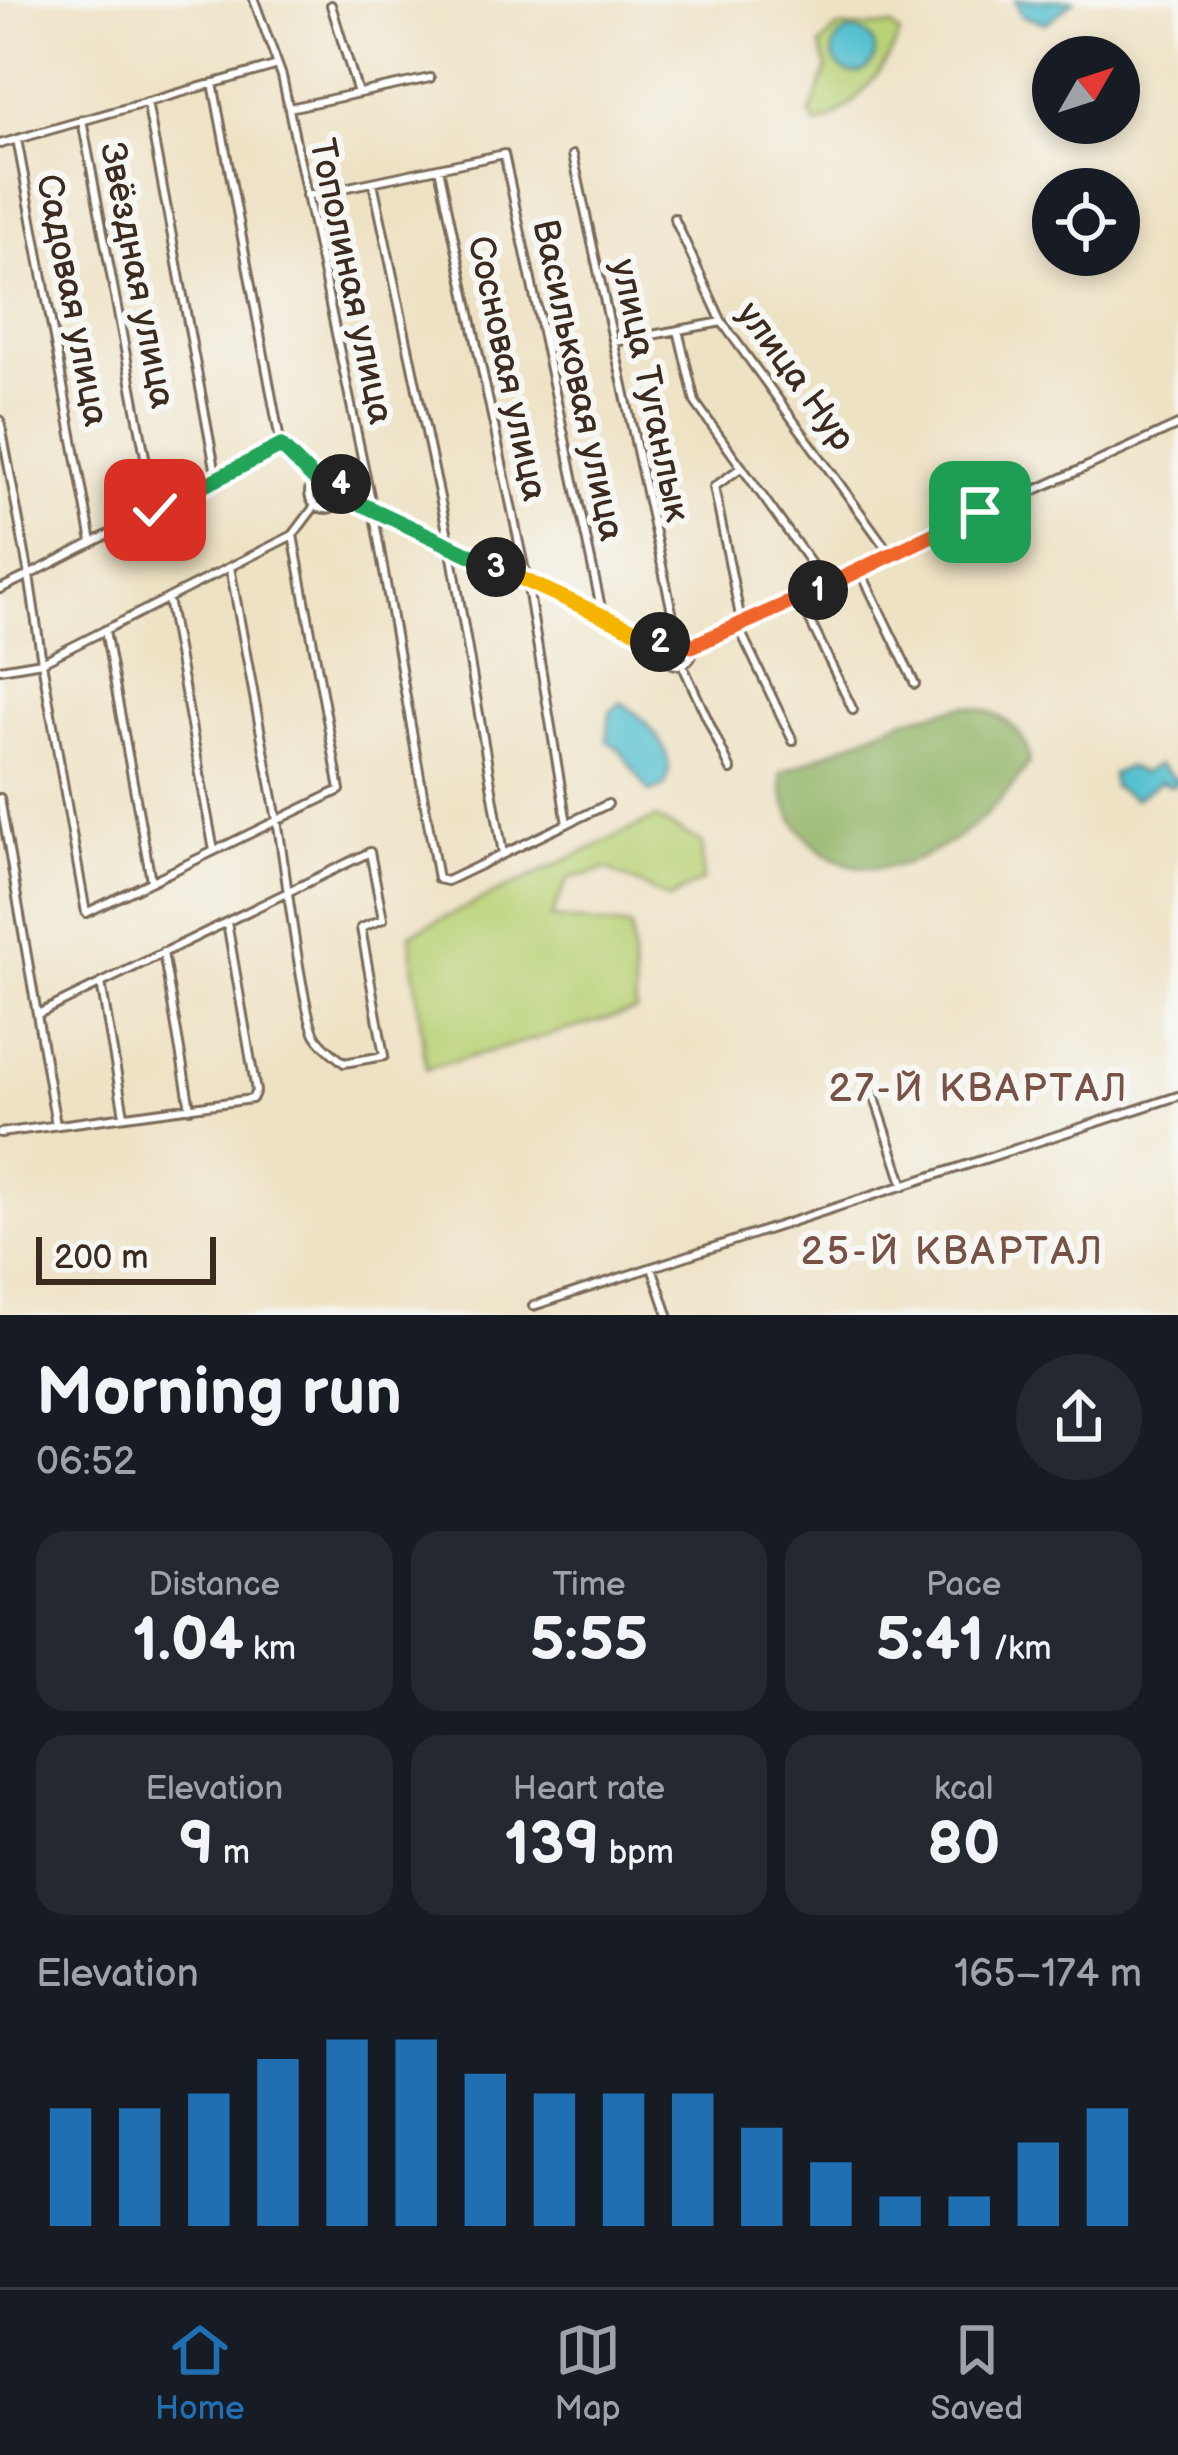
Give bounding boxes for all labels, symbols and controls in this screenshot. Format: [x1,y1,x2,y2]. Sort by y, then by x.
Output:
north arrow [1032,36,1140,144]
map controls [1032,36,1140,276]
street label: Тополиная улица [299,135,402,428]
street label: Звёздная улица [90,139,183,412]
button: locate [1032,168,1140,276]
street label: Садовая улица [26,171,117,430]
street label: Васильковая улица [523,216,633,545]
street label: Сосновая улица [458,232,556,505]
street label: улица Туганлык [601,255,698,526]
street label: улица Нур [727,294,863,459]
pin: 4 [311,454,371,514]
pin [104,459,206,561]
pin [929,461,1031,563]
text: 4 [331,464,351,504]
icon: check [122,477,188,543]
icon: arrive [947,479,1013,545]
pin: 3 [466,537,526,597]
text: 3 [486,547,506,587]
pin: 1 [788,560,848,620]
text: 1 [811,570,825,610]
pin: 2 [630,612,690,672]
text: 2 [650,622,670,662]
district label: 27-Й КВАРТАЛ [828,1066,1130,1113]
district label: 25-Й КВАРТАЛ [801,1229,1105,1276]
scale bar [36,1231,216,1284]
text: 200 m [54,1238,148,1278]
text: Morning run [36,1354,402,1433]
button: share [1016,1354,1142,1480]
text: 06:52 [36,1439,136,1486]
text: Distance [148,1565,280,1605]
text: Time [552,1565,626,1605]
text: Pace [926,1565,1001,1605]
text: 1.04 [133,1605,244,1677]
text: 5:55 [530,1605,648,1677]
text: 5:41 [876,1605,984,1677]
text: km [244,1629,296,1669]
text: /km [984,1629,1052,1669]
text: Elevation [146,1769,283,1809]
text: Heart rate [513,1769,665,1809]
text: kcal [934,1769,993,1809]
text: 9 [179,1809,214,1881]
text: 139 [504,1809,600,1881]
text: 80 [927,1809,1000,1881]
text: m [214,1833,250,1873]
text: bpm [600,1833,674,1873]
text: Elevation [36,1951,199,1998]
text: 165–174 m [954,1951,1142,1998]
tab: Home [155,2317,245,2429]
tab: Map [554,2317,621,2429]
tab: Saved [931,2317,1023,2429]

